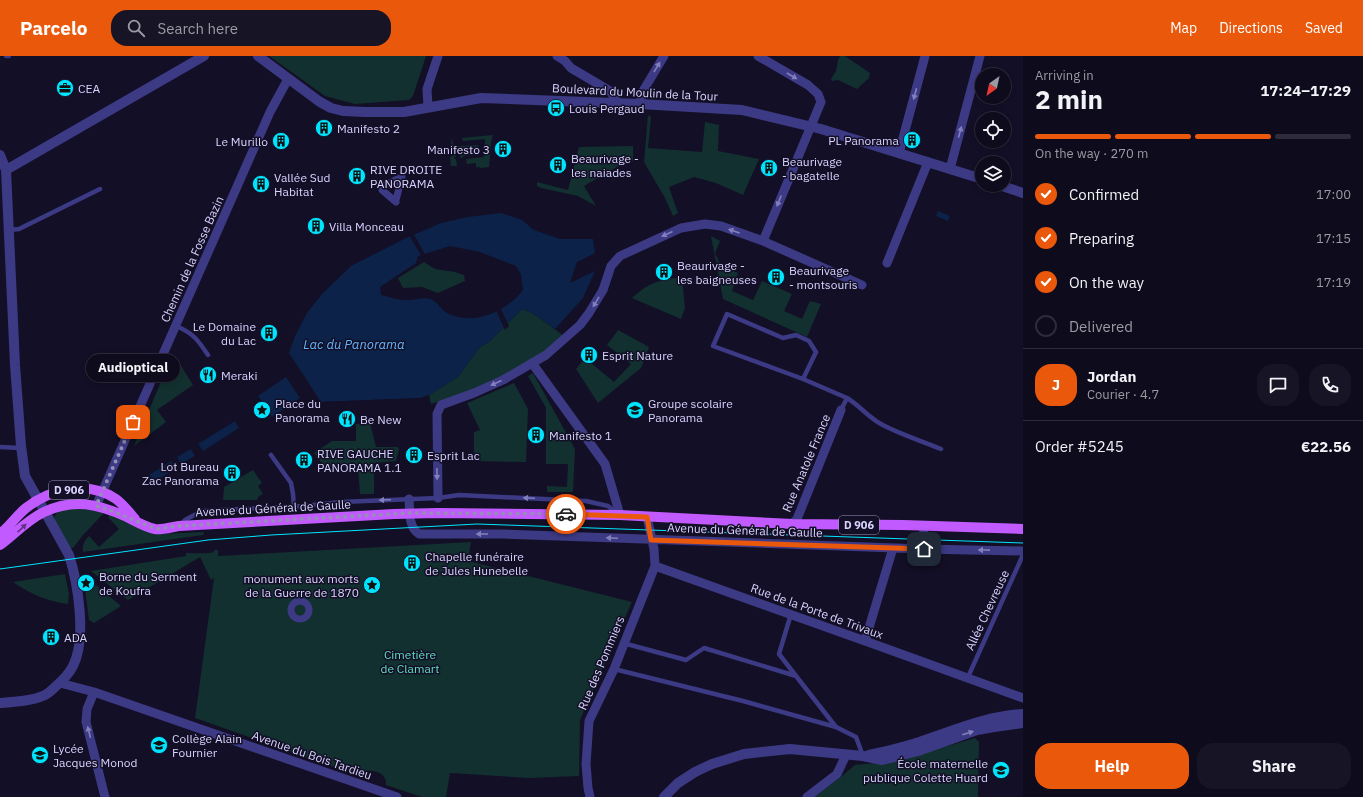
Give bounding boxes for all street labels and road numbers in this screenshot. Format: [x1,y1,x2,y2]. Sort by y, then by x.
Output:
street label: Boulevard du Moulin de la Tour [552,80,719,104]
street label: Chemin de la Fosse Bazin [157,194,227,324]
street label: Rue Anatole France [779,411,834,514]
road number: D 906 [49,481,89,499]
street label: Avenue du Général de Gaulle [195,496,352,520]
road number: D 906 [839,516,879,534]
street label: Avenue du Général de Gaulle [667,520,823,540]
street label: Allée Chevreuse [962,567,1012,653]
street label: Rue de la Porte de Trivaux [749,580,885,642]
street label: Rue des Pommiers [574,614,628,712]
street label: Avenue du Bois Tardieu [250,727,374,783]

